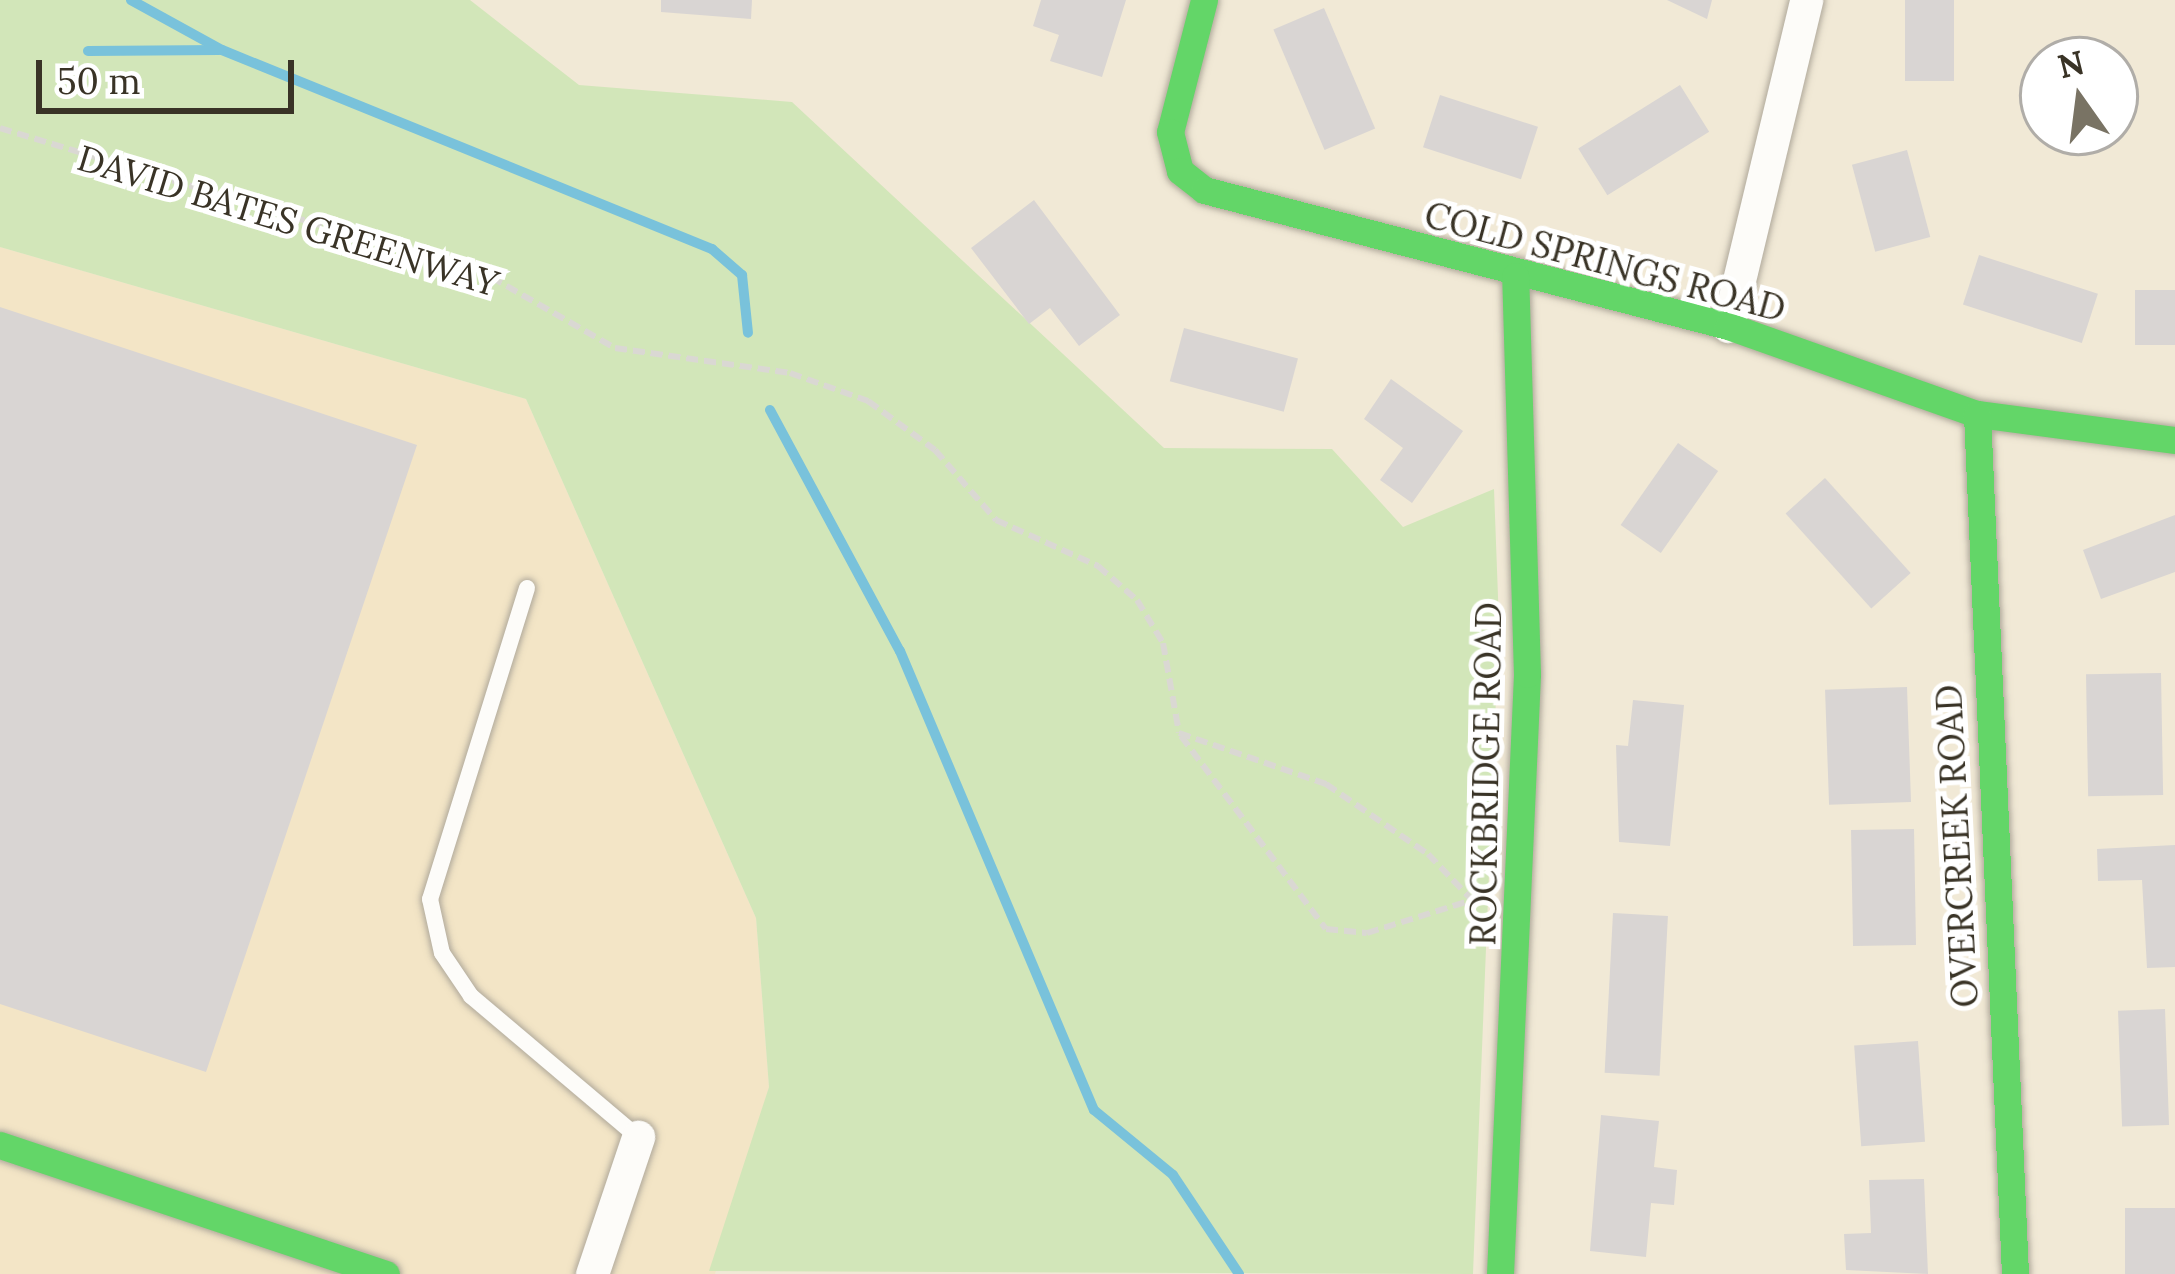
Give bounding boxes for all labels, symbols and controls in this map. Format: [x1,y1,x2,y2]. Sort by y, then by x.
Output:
scale bar [42,36,300,110]
north arrow [2019,36,2139,156]
text: N [2054,41,2088,87]
text: 50 m [57,58,141,104]
street label: DAVID BATES GREENWAY [72,136,504,306]
street label: COLD SPRINGS ROAD [1420,193,1790,331]
street label: ROCKBRIDGE ROAD [1461,602,1511,946]
street label: OVERCREEK ROAD [1927,683,1987,1009]

